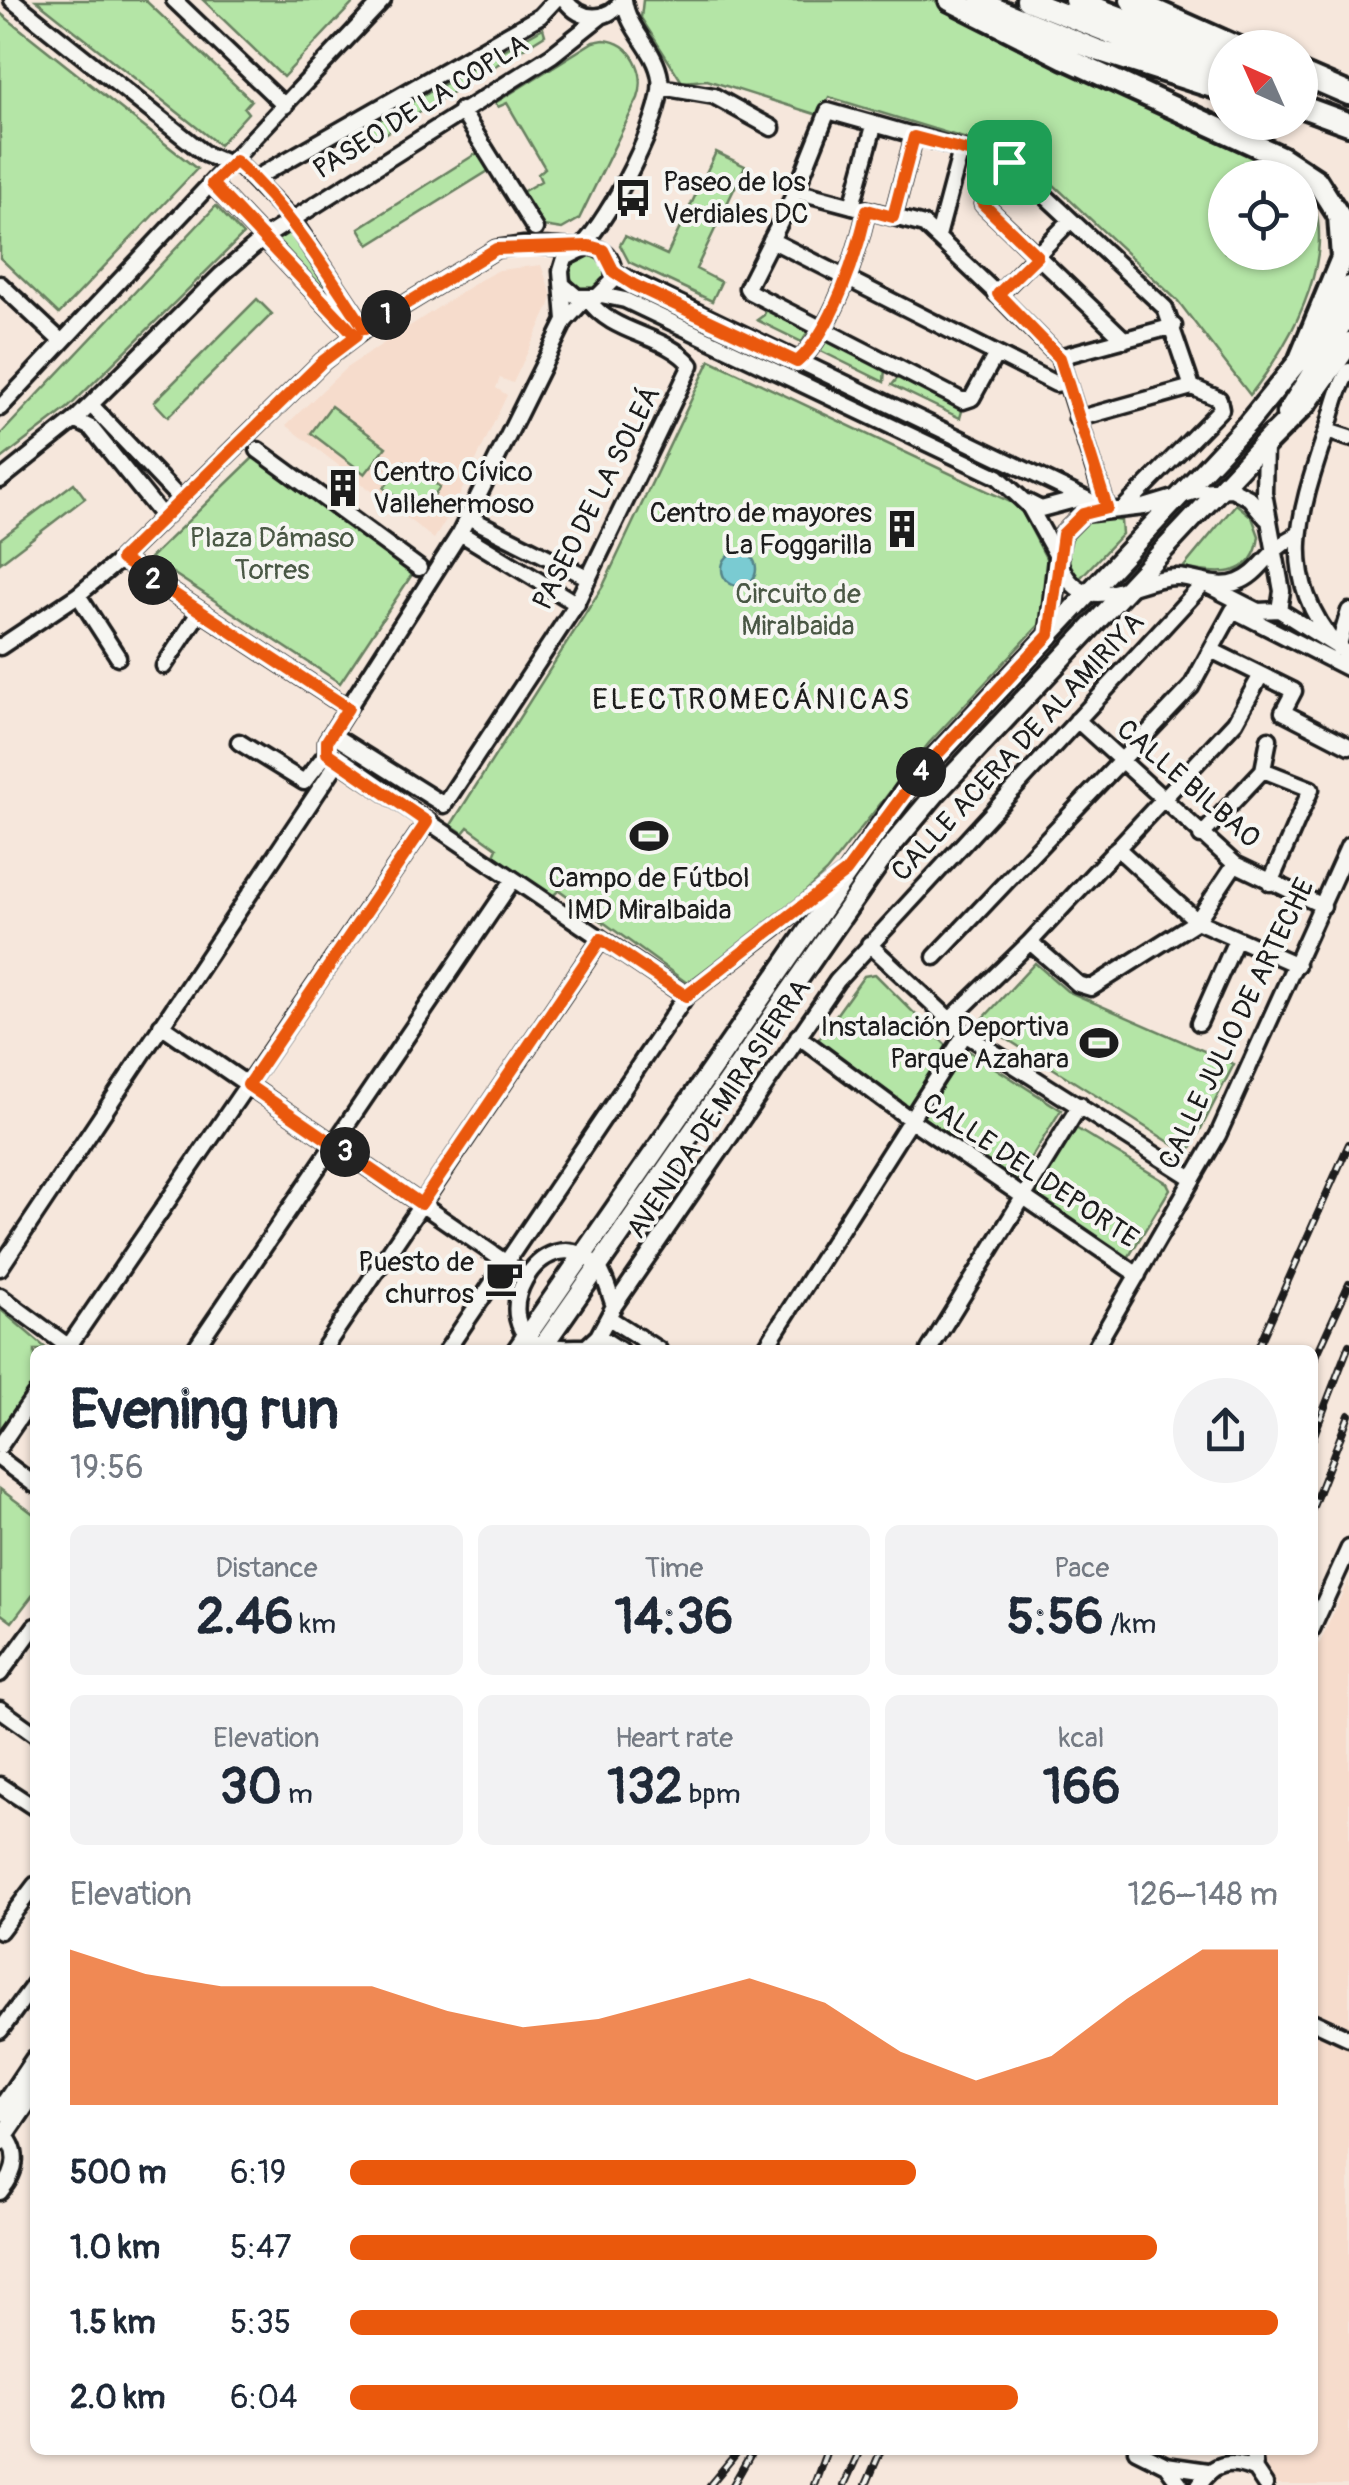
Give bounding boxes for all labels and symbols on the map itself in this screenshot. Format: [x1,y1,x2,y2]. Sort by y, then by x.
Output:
street label: PASEO DE LA COPLA [307,27,535,187]
north arrow [1208,30,1318,140]
pin [967,120,1052,205]
place label: Paseo de los Verdiales DC [663,165,809,232]
bus stop icon: Paseo de los Verdiales DC [612,177,654,219]
pin: 1 [361,290,411,340]
street label: PASEO DE LA SOLEÁ [525,380,669,616]
place label: Centro Cívico Vallehermoso [373,455,534,522]
building icon: Centro Cívico Vallehermoso [322,467,364,509]
place label: Centro de mayores La Foggarilla [650,496,872,563]
building icon: Centro de mayores La Foggarilla [881,508,923,550]
park label: Plaza Dámaso Torres [190,521,354,588]
pin: 2 [128,555,178,605]
park label: Circuito de Miralbaida [735,577,861,644]
street label: CALLE ACERA DE ALAMIRIYA [884,605,1152,889]
district label: ELECTROMECÁNICAS [592,681,912,718]
street label: CALLE BILBAO [1109,712,1267,856]
pin: 4 [896,747,946,797]
sports icon: Campo de Fútbol IMD Miralbaida [628,815,670,857]
place label: Campo de Fútbol IMD Miralbaida [548,861,750,928]
street label: CALLE JULIO DE ARTECHE [1151,873,1323,1175]
street label: AVENIDA DE MIRASIERRA [619,973,819,1245]
place label: Instalación Deportiva Parque Azahara [821,1010,1069,1077]
sports icon: Instalación Deportiva Parque Azahara [1078,1022,1120,1064]
street label: CALLE DEL DEPORTE [915,1086,1145,1256]
pin: 3 [320,1127,370,1177]
place label: Puesto de churros [358,1245,474,1312]
cafe icon: Puesto de churros [483,1257,525,1299]

